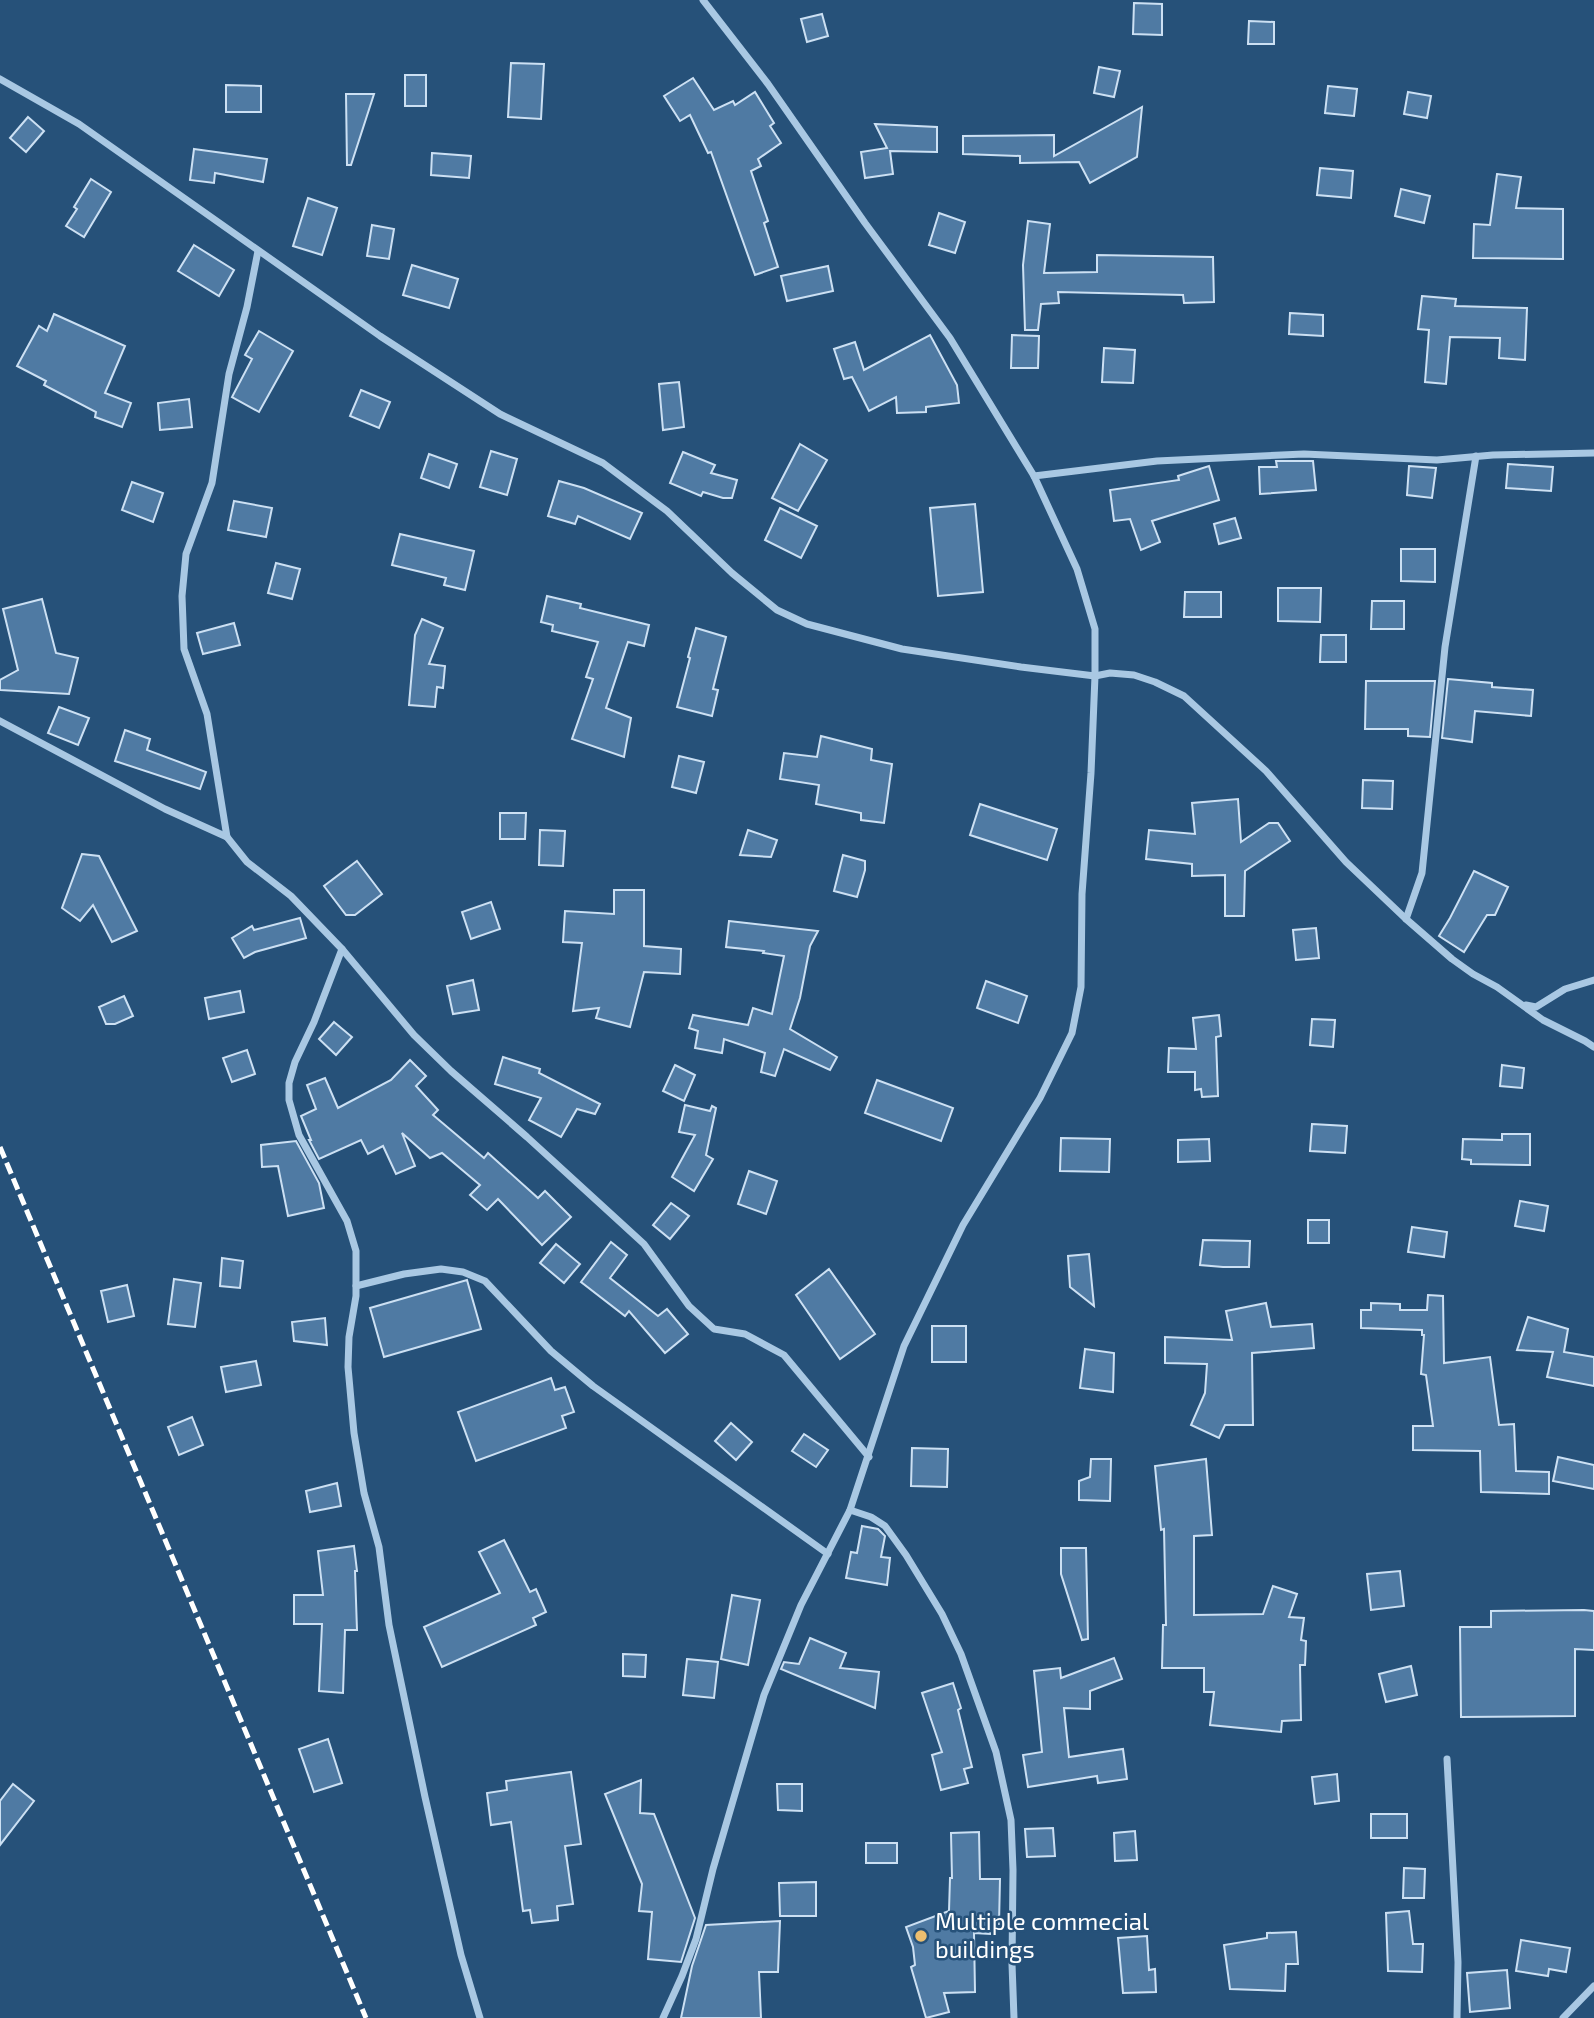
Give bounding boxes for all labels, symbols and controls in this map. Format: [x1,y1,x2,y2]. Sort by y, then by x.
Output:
place label: Multiple commecial buildings [935,1906,1149,1963]
marker: Multiple commecial buildings [913,1928,929,1944]

